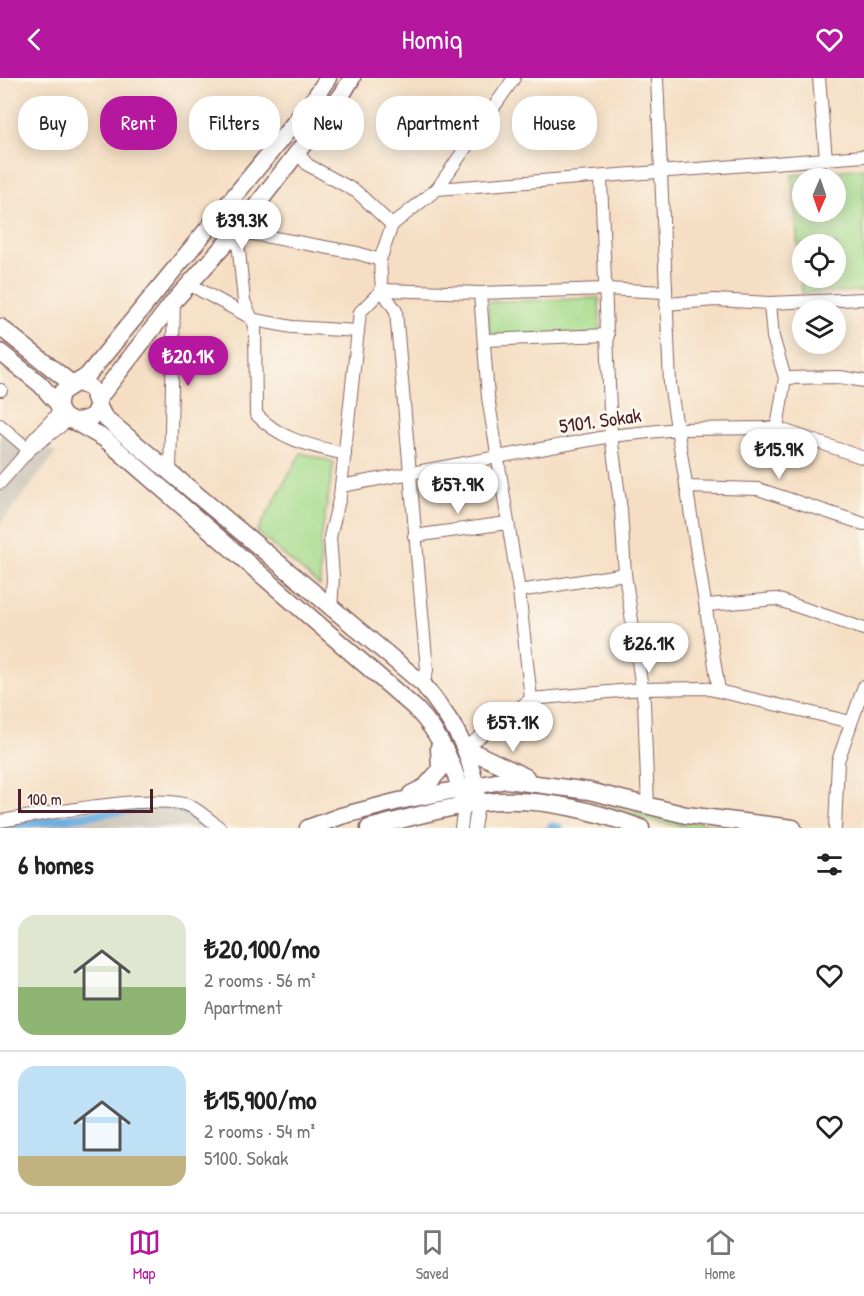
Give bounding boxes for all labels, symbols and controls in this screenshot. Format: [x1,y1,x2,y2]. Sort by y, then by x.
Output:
text: Homiq [402,21,462,57]
icon: back [18,23,51,56]
icon: heart [813,23,846,56]
chip: Buy [18,96,88,150]
chip: Rent [100,96,177,150]
chip: Filters [189,96,280,150]
chip: New [292,96,364,150]
chip: Apartment [376,96,500,150]
chip: House [512,96,597,150]
north arrow [792,168,846,222]
map controls [792,168,846,354]
pin: ₺39.3K [193,200,291,251]
text: ₺39.3K [216,206,268,233]
button: locate [792,234,846,288]
button: layers [792,300,846,354]
pin: ₺20.1K [139,336,237,387]
text: ₺20.1K [162,342,214,369]
street label: 5101. Sokak [557,401,643,439]
pin: ₺15.9K [730,429,828,480]
text: ₺15.9K [754,435,804,462]
pin: ₺57.9K [409,464,507,515]
text: ₺57.9K [432,470,484,497]
pin: ₺26.1K [600,623,698,674]
text: ₺26.1K [624,629,674,656]
pin: ₺57.1K [464,702,562,753]
text: ₺57.1K [487,708,539,735]
scale bar [18,786,153,814]
text: 100 m [27,788,62,810]
text: 6 homes [18,847,94,882]
icon: filters [813,848,846,881]
text: ₺20,100/mo [204,931,320,966]
icon: home [66,939,138,1011]
icon: heart [813,959,846,992]
text: 2 rooms · 56 m² [204,966,316,993]
text: Apartment [204,993,282,1020]
text: ₺15,900/mo [204,1082,317,1117]
icon: home [66,1090,138,1162]
icon: heart [813,1110,846,1143]
text: 2 rooms · 54 m² [204,1117,315,1144]
text: 5100. Sokak [204,1144,288,1171]
tab: Map [128,1226,161,1284]
tab: Saved [416,1226,449,1284]
tab: Home [704,1226,737,1284]

